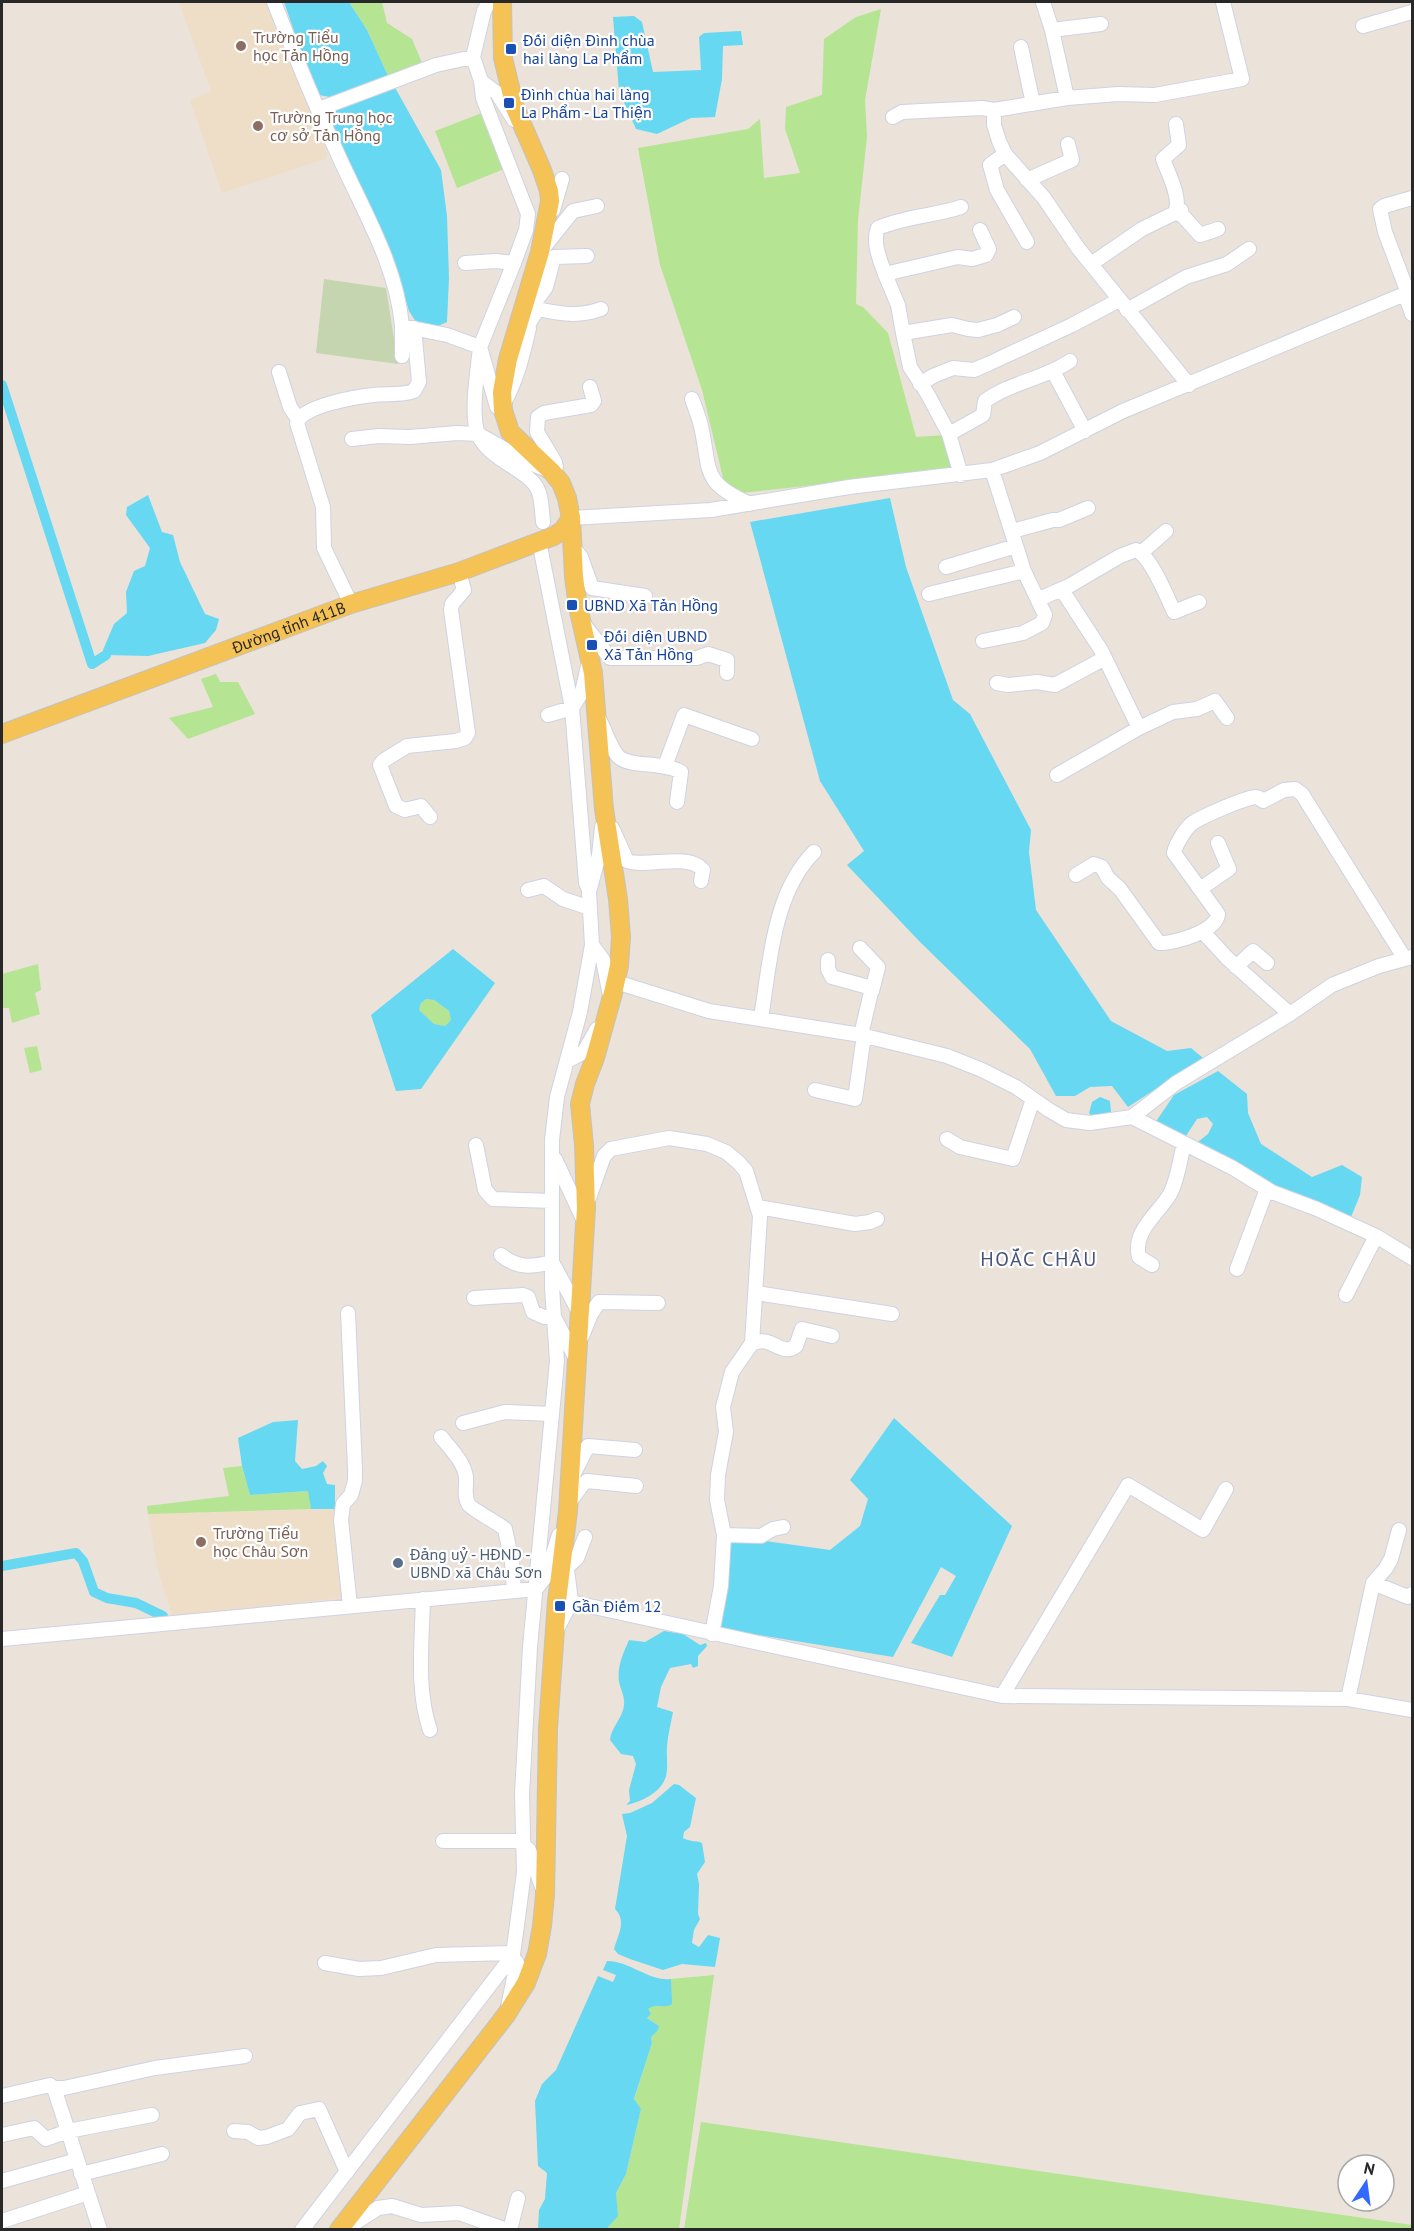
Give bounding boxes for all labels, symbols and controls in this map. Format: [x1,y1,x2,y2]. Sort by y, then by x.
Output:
place label: Trường Tiểu học Tản Hồng [253,27,349,65]
place label: Đối diện Đình chùa hai làng La Phẩm [522,30,655,68]
marker: Trường Tiểu học Tản Hồng [234,39,248,53]
marker: Đối diện Đình chùa hai làng La Phẩm [504,42,518,56]
place label: Đình chùa hai làng La Phẩm - La Thiện [520,84,652,122]
marker: Đình chùa hai làng La Phẩm - La Thiện [502,96,516,110]
place label: Trường Trung học cơ sở Tản Hồng [270,107,393,145]
marker: Trường Trung học cơ sở Tản Hồng [251,119,265,133]
place label: UBND Xã Tản Hồng [584,595,718,615]
street label: Đường tỉnh 411B [228,597,348,658]
marker: UBND Xã Tản Hồng [565,598,579,612]
place label: Đối diện UBND Xã Tản Hồng [603,626,708,664]
marker: Đối diện UBND Xã Tản Hồng [585,638,599,652]
district label: HOẮC CHÂU [980,1246,1098,1272]
place label: Trường Tiểu học Châu Sơn [213,1523,308,1561]
marker: Trường Tiểu học Châu Sơn [194,1535,208,1549]
place label: Đảng uỷ - HĐND - UBND xã Châu Sơn [409,1544,542,1582]
marker: Đảng uỷ - HĐND - UBND xã Châu Sơn [391,1556,405,1570]
place label: Gần Điếm 12 [572,1596,661,1616]
marker: Gần Điếm 12 [553,1599,567,1613]
north arrow [1336,2153,1396,2213]
text: N [1362,2157,1377,2179]

